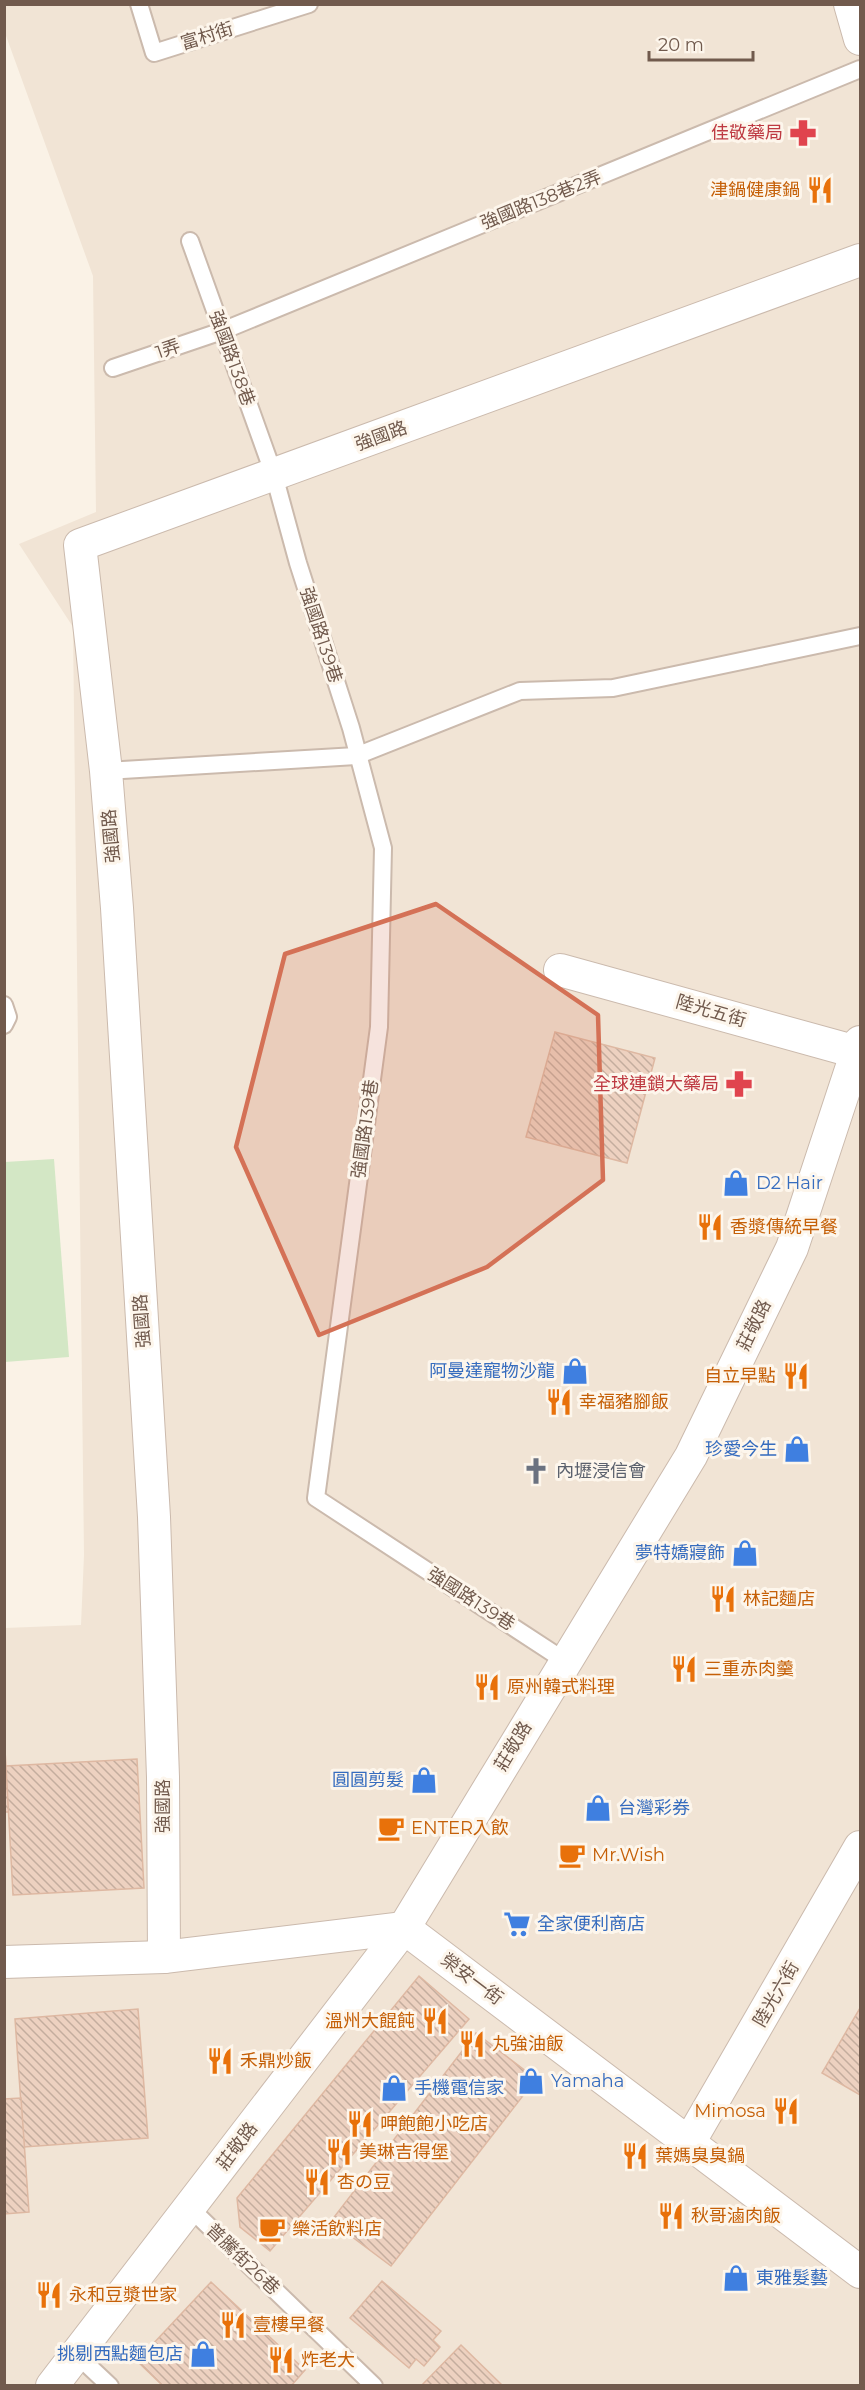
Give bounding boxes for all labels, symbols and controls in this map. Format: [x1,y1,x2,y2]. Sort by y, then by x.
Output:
street label: 富村街 [178,18,236,54]
scale bar [649,24,752,62]
text: 20 m [658,34,704,56]
pharmacy icon: 佳敬藥局 [788,118,818,148]
place label: 佳敬藥局 [711,122,783,144]
street label: 強國路138巷2弄 [477,166,605,234]
restaurant icon: 津鍋健康鍋 [805,175,835,205]
place label: 津鍋健康鍋 [710,179,800,201]
street label: 強國路138巷 [205,307,259,409]
street label: 1弄 [153,335,183,363]
street label: 強國路 [352,416,410,456]
street label: 強國路139巷 [295,584,347,686]
street label: 強國路 [98,808,124,864]
street label: 陸光五街 [673,991,749,1031]
pharmacy icon: 全球連鎖大藥局 [724,1069,754,1099]
place label: 全球連鎖大藥局 [593,1073,719,1095]
street label: 強國路139巷 [347,1078,383,1180]
shop icon: D2 Hair [721,1168,751,1198]
place label: D2 Hair [756,1172,823,1194]
restaurant icon: 香漿傳統早餐 [695,1212,725,1242]
place label: 香漿傳統早餐 [730,1216,838,1238]
street label: 強國路 [129,1293,155,1349]
street label: 莊敬路 [732,1296,776,1354]
shop icon: 阿曼達寵物沙龍 [560,1356,590,1386]
place label: 阿曼達寵物沙龍 [429,1360,555,1382]
restaurant icon: 自立早點 [781,1361,811,1391]
place label: 自立早點 [704,1365,776,1387]
restaurant icon: 幸福豬腳飯 [544,1387,574,1417]
place label: 幸福豬腳飯 [579,1391,669,1413]
shop icon: 珍愛今生 [782,1434,812,1464]
place label: 珍愛今生 [705,1438,777,1460]
church icon: 內壢浸信會 [521,1456,551,1486]
place label: 內壢浸信會 [556,1460,646,1482]
shop icon: 夢特嬌寢飾 [730,1538,760,1568]
place label: 夢特嬌寢飾 [635,1542,725,1564]
street label: 強國路139巷 [423,1563,519,1635]
restaurant icon: 林記麵店 [708,1584,738,1614]
place label: 林記麵店 [743,1588,815,1610]
restaurant icon: 三重赤肉羹 [669,1654,699,1684]
place label: 三重赤肉羹 [704,1658,794,1680]
restaurant icon: 原州韓式料理 [472,1672,502,1702]
place label: 原州韓式料理 [507,1676,615,1698]
street label: 莊敬路 [490,1717,536,1775]
shop icon: 圓圓剪髮 [409,1765,439,1795]
place label: 圓圓剪髮 [332,1769,404,1791]
street label: 強國路 [152,1779,174,1833]
shop icon: 台灣彩券 [583,1793,613,1823]
place label: 台灣彩券 [618,1797,690,1819]
cafe icon: ENTER入飲 [376,1813,406,1843]
place label: ENTER入飲 [411,1817,509,1839]
cafe icon: Mr.Wish [557,1840,587,1870]
place label: Mr.Wish [592,1844,665,1866]
supermarket icon: 全家便利商店 [502,1909,532,1939]
place label: 全家便利商店 [537,1913,645,1935]
street label: 榮安一街 [437,1949,507,2009]
street label: 陸光六街 [748,1957,804,2031]
restaurant icon: 溫州大餛飩 [420,2006,450,2036]
place label: 溫州大餛飩 [325,2010,415,2032]
restaurant icon: 丸強油飯 [457,2029,487,2059]
place label: 丸強油飯 [492,2033,564,2055]
restaurant icon: 禾鼎炒飯 [205,2046,235,2076]
place label: 禾鼎炒飯 [240,2050,312,2072]
shop icon: Yamaha [516,2066,546,2096]
place label: Yamaha [551,2070,624,2092]
shop icon: 手機電信家 [379,2073,409,2103]
place label: 手機電信家 [414,2077,504,2099]
restaurant icon: Mimosa [771,2096,801,2126]
place label: Mimosa [694,2100,766,2122]
restaurant icon: 呷飽飽小吃店 [345,2109,375,2139]
place label: 呷飽飽小吃店 [380,2113,488,2135]
street label: 莊敬路 [212,2118,262,2174]
restaurant icon: 美琳吉得堡 [324,2137,354,2167]
place label: 美琳吉得堡 [359,2141,449,2163]
restaurant icon: 葉媽臭臭鍋 [620,2141,650,2171]
place label: 葉媽臭臭鍋 [655,2145,745,2167]
restaurant icon: 杏の豆 [302,2167,332,2197]
place label: 杏の豆 [337,2171,391,2193]
restaurant icon: 秋哥滷肉飯 [656,2201,686,2231]
place label: 秋哥滷肉飯 [691,2205,781,2227]
cafe icon: 樂活飲料店 [257,2214,287,2244]
place label: 樂活飲料店 [292,2218,382,2240]
street label: 普騰街26巷 [202,2219,284,2299]
shop icon: 東雅髮藝 [721,2263,751,2293]
place label: 東雅髮藝 [756,2267,828,2289]
restaurant icon: 永和豆漿世家 [34,2280,64,2310]
place label: 永和豆漿世家 [69,2284,177,2306]
restaurant icon: 壹樓早餐 [218,2310,248,2340]
place label: 壹樓早餐 [253,2314,325,2336]
shop icon: 挑剔西點麵包店 [188,2339,218,2369]
place label: 挑剔西點麵包店 [57,2343,183,2365]
restaurant icon: 炸老大 [266,2345,296,2375]
place label: 炸老大 [301,2349,355,2371]

